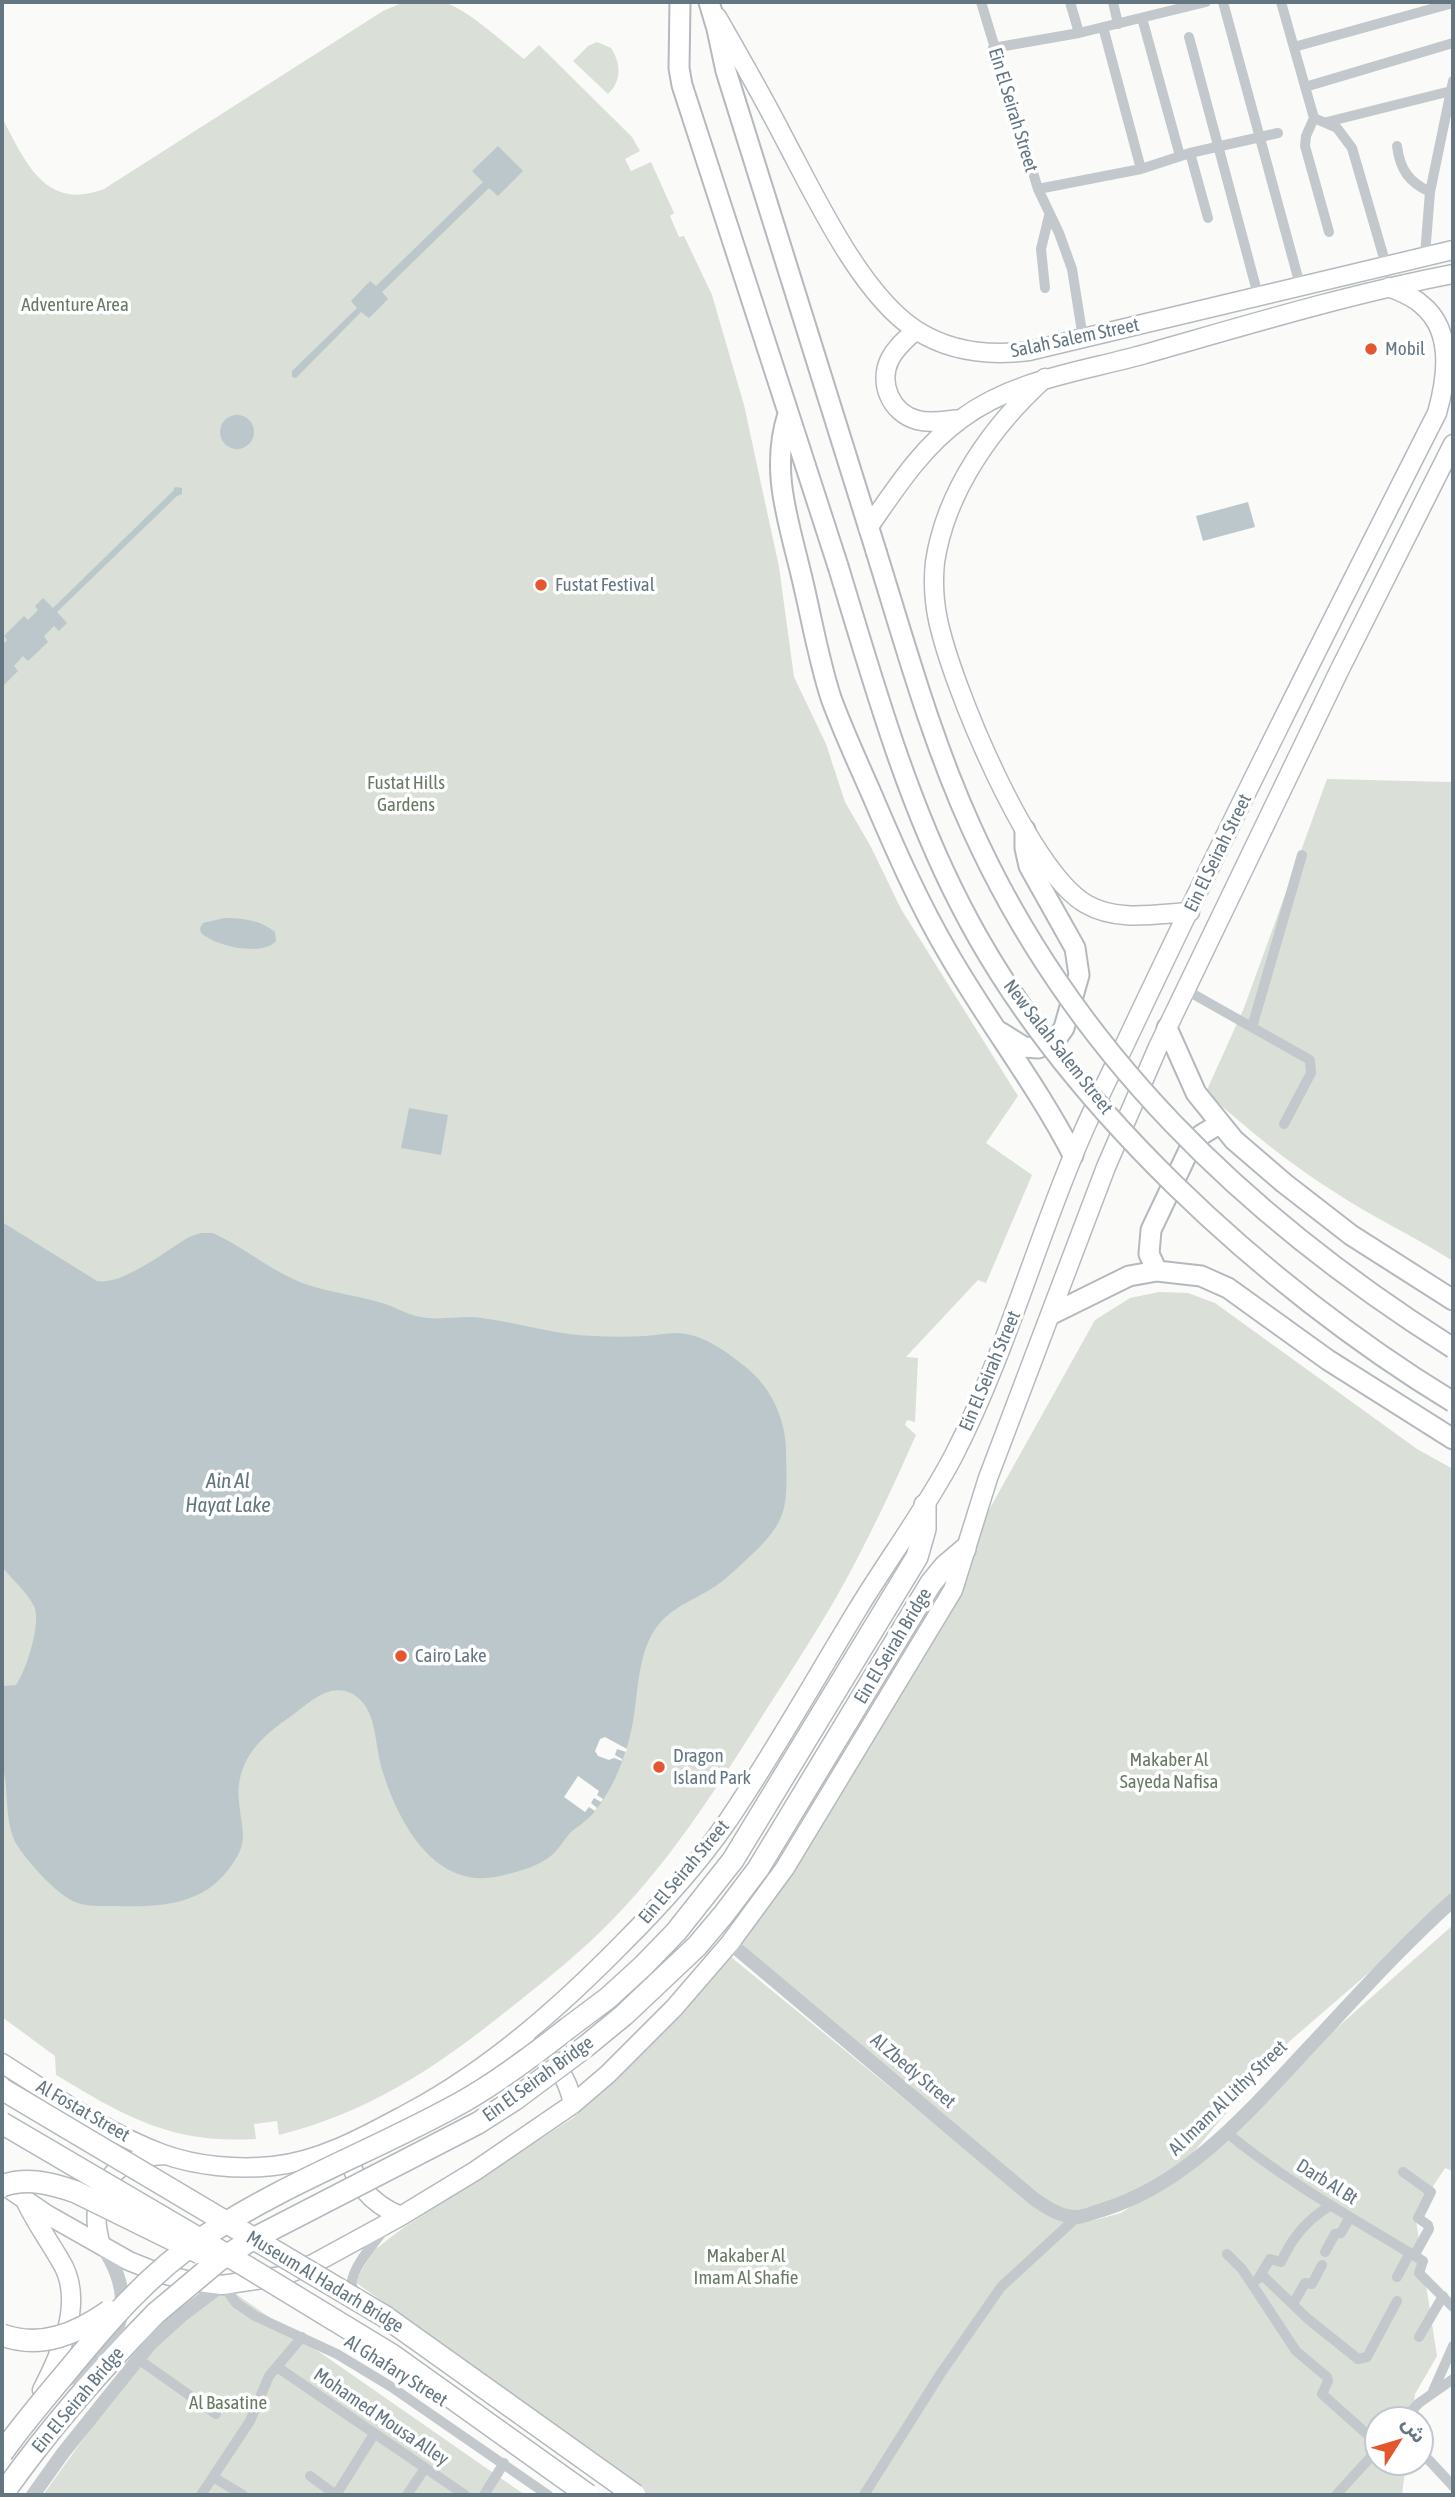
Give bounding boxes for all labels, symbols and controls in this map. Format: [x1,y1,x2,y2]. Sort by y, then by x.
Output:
street label: Ein El Seirah Street [983,45,1043,175]
park label: Adventure Area [21,294,129,316]
street label: Salah Salem Street [1009,313,1141,363]
place label: Mobil [1385,338,1425,360]
marker: Mobil [1363,341,1379,357]
place label: Fustat Festival [555,574,655,596]
marker: Fustat Festival [533,577,549,593]
park label: Fustat Hills Gardens [367,772,445,816]
street label: Ein El Seirah Street [1180,790,1256,916]
street label: New Salah Salem Street [998,975,1118,1119]
street label: Ein El Seirah Street [954,1307,1026,1435]
water label: Ain Al Hayat Lake [185,1468,271,1518]
street label: Ein El Seirah Bridge [849,1584,937,1708]
place label: Cairo Lake [415,1645,487,1667]
marker: Cairo Lake [393,1648,409,1664]
place label: Dragon Island Park [673,1745,751,1789]
park label: Makaber Al Sayeda Nafisa [1120,1749,1218,1793]
marker: Dragon Island Park [651,1759,667,1775]
street label: Ein El Seirah Street [634,1815,734,1929]
street label: Al Zbedy Street [866,2029,960,2113]
street label: Ein El Seirah Bridge [478,2031,598,2127]
street label: Al Imam Al Lithy Street [1164,2036,1292,2160]
street label: Al Fostat Street [32,2075,134,2147]
street label: Darb Al Bt [1292,2154,1362,2210]
street label: Museum Al Hadarh Bridge [242,2226,408,2338]
park label: Makaber Al Imam Al Shafie [694,2245,798,2289]
street label: Al Ghafary Street [340,2330,452,2412]
street label: Ein El Seirah Bridge [27,2342,129,2458]
street label: Mohamed Mousa Alley [309,2363,453,2471]
park label: Al Basatine [189,2392,267,2414]
north arrow [1364,2406,1434,2476]
text: ش [1398,2413,1431,2447]

